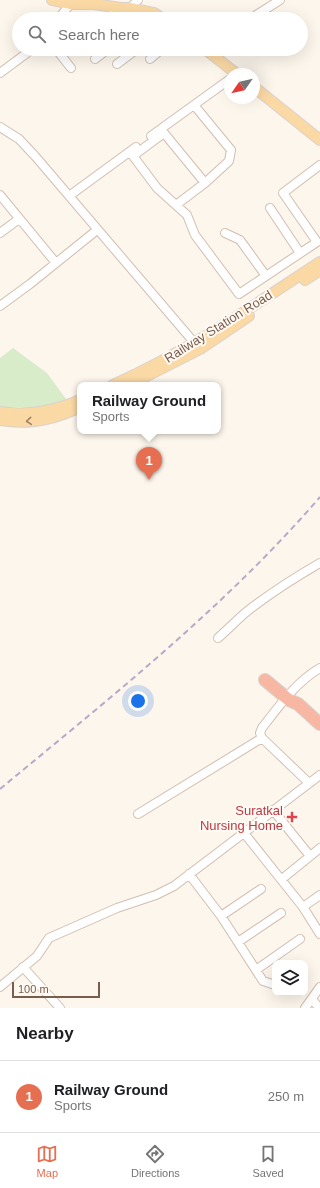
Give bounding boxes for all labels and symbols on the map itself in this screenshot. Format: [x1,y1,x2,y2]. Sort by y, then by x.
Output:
north arrow [224,68,260,104]
street label: Railway Station Road [162,287,275,366]
one-way arrow [26,416,32,425]
pin: 1 [136,447,162,480]
your location [128,691,148,711]
place label: Suratkal Nursing Home [200,803,283,833]
marker: Suratkal Nursing Home [286,811,298,823]
scale bar [12,980,100,999]

